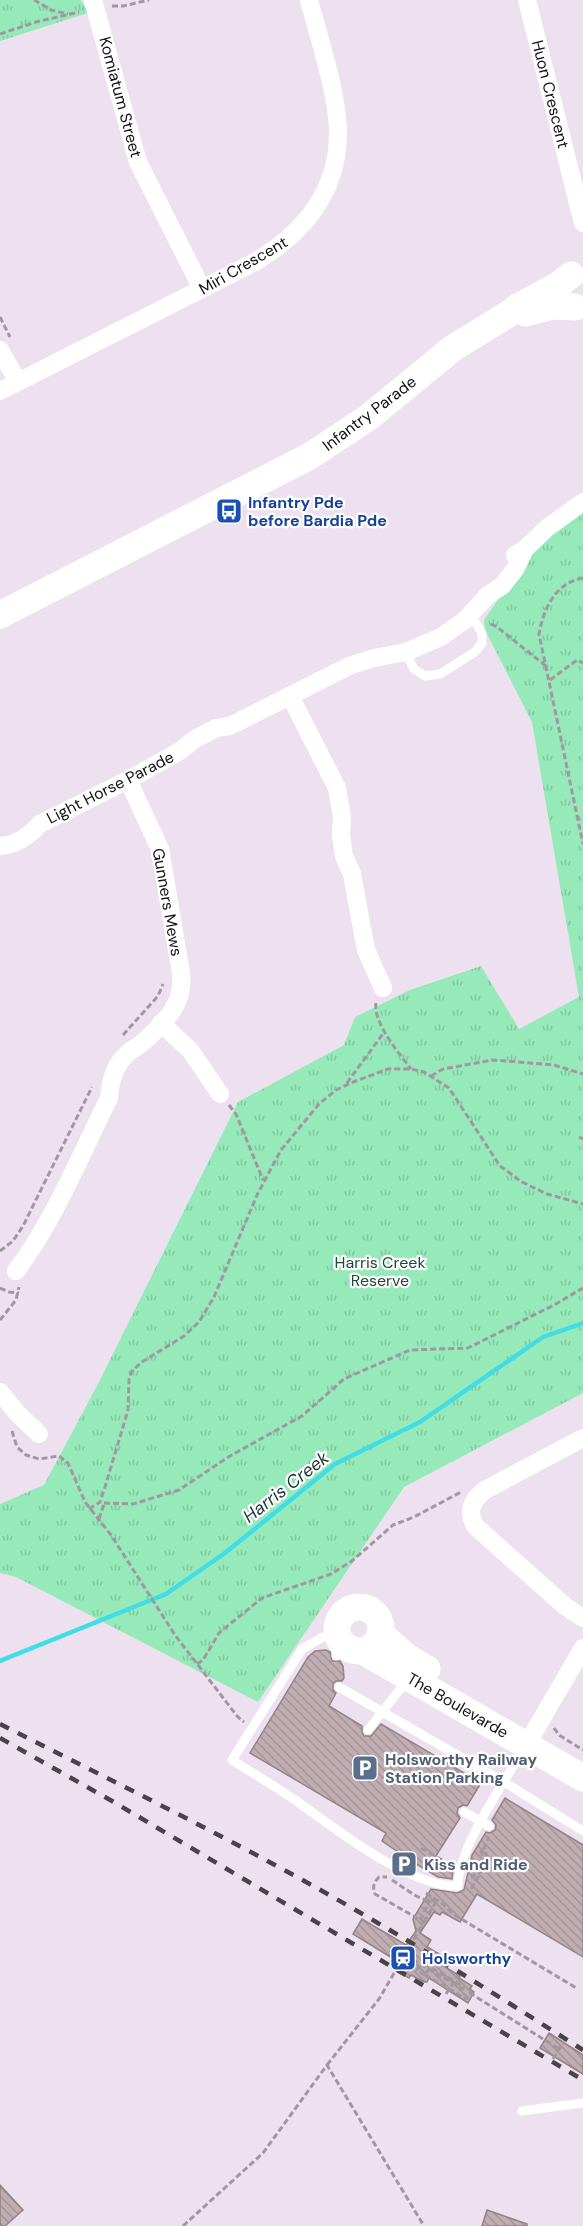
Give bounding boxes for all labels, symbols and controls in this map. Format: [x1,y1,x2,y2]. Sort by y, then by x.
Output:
street label: Komiatum Street [94,34,147,160]
street label: Huon Crescent [527,38,574,150]
street label: Miri Crescent [195,232,291,299]
street label: Infantry Parade [318,371,421,456]
place label: Infantry Pde before Bardia Pde [248,492,387,531]
bus stop icon: Infantry Pde before Bardia Pde [214,496,244,526]
street label: Light Horse Parade [43,746,177,829]
street label: Gunners Mews [148,846,187,958]
park label: Harris Creek Reserve [335,1252,425,1291]
water label: Harris Creek [238,1445,335,1528]
street label: The Boulevarde [403,1668,512,1743]
place label: Holsworthy Railway Station Parking [385,1749,537,1788]
parking icon: Holsworthy Railway Station Parking [350,1753,380,1783]
parking icon: Kiss and Ride [389,1849,419,1879]
place label: Kiss and Ride [424,1854,528,1875]
station icon: Holsworthy [388,1943,418,1973]
place label: Holsworthy [422,1948,511,1969]

